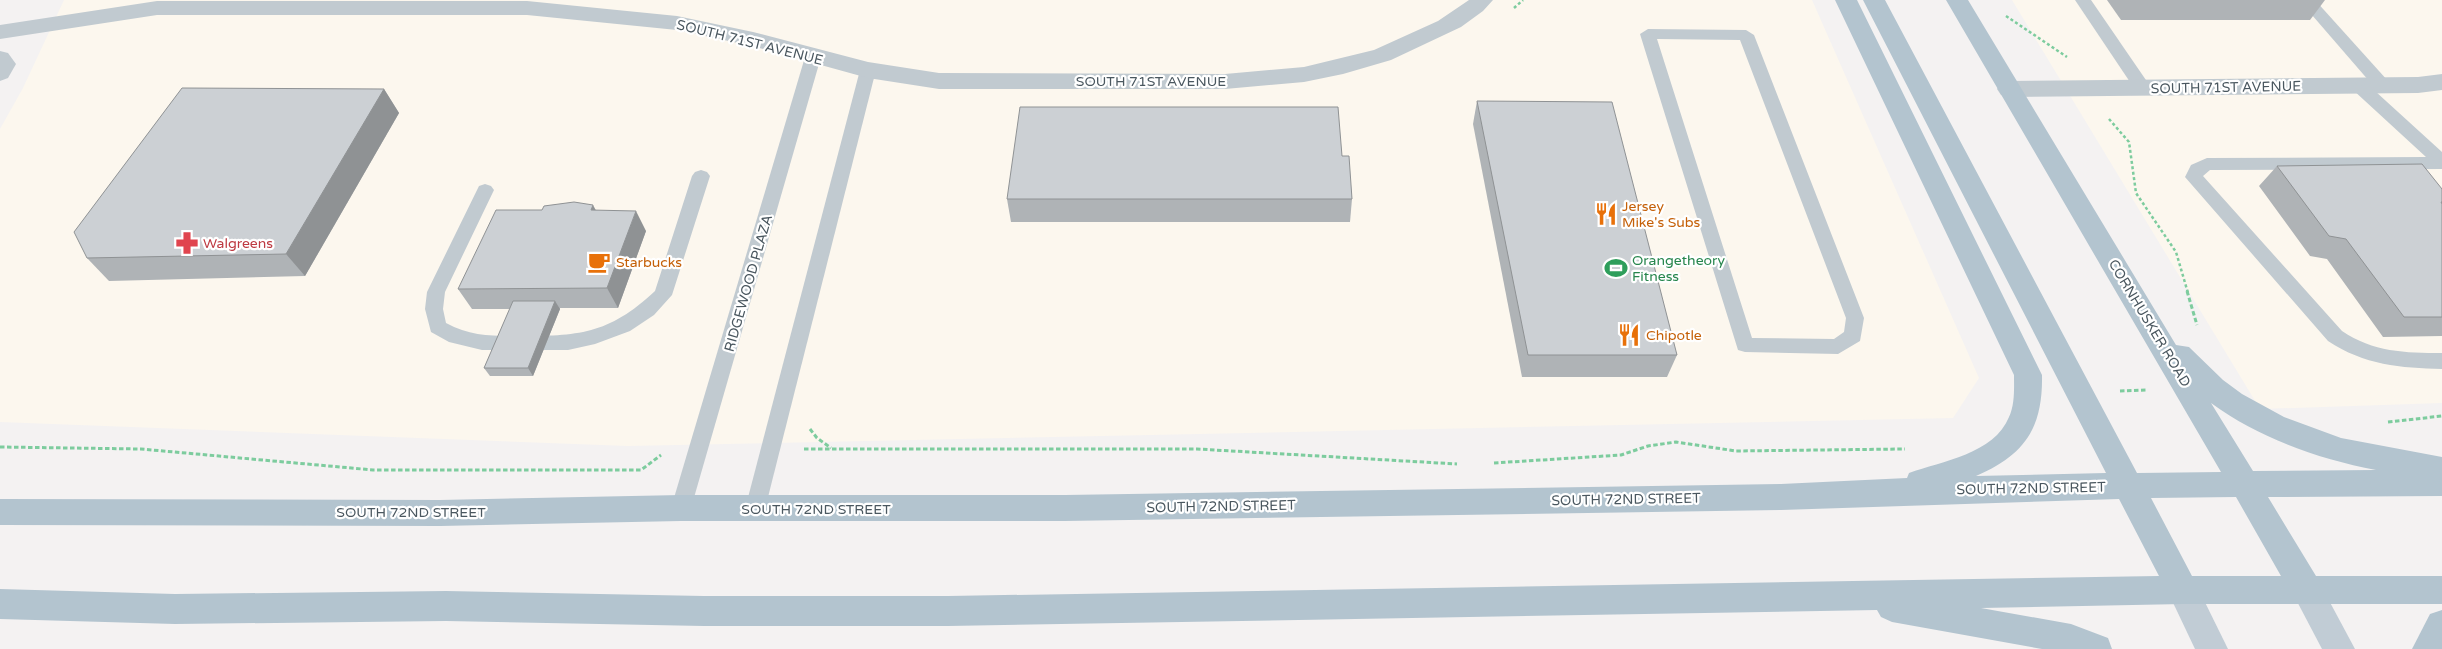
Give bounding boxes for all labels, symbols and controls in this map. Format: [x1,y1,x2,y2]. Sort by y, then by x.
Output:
street label: SOUTH 71ST AVENUE [675,16,825,69]
street label: SOUTH 71ST AVENUE [1076,73,1226,90]
street label: SOUTH 71ST AVENUE [2151,78,2301,97]
place label: Jersey Mike's Subs [1622,198,1701,231]
restaurant icon: Jersey Mike's Subs [1593,201,1619,227]
street label: RIDGEWOOD PLAZA [721,213,776,354]
pharmacy icon: Walgreens [174,230,200,256]
place label: Walgreens [203,235,273,252]
cafe icon: Starbucks [586,249,612,275]
place label: Orangetheory Fitness [1632,252,1725,285]
place label: Starbucks [616,254,682,271]
sports icon: Orangetheory Fitness [1603,255,1629,281]
street label: CORNHUSKER ROAD [2105,256,2194,390]
restaurant icon: Chipotle [1616,322,1642,348]
place label: Chipotle [1646,327,1702,344]
street label: SOUTH 72ND STREET [1956,479,2106,498]
street label: SOUTH 72ND STREET [1551,490,1701,509]
street label: SOUTH 72ND STREET [1146,497,1296,516]
street label: SOUTH 72ND STREET [741,501,891,518]
street label: SOUTH 72ND STREET [336,504,486,521]

